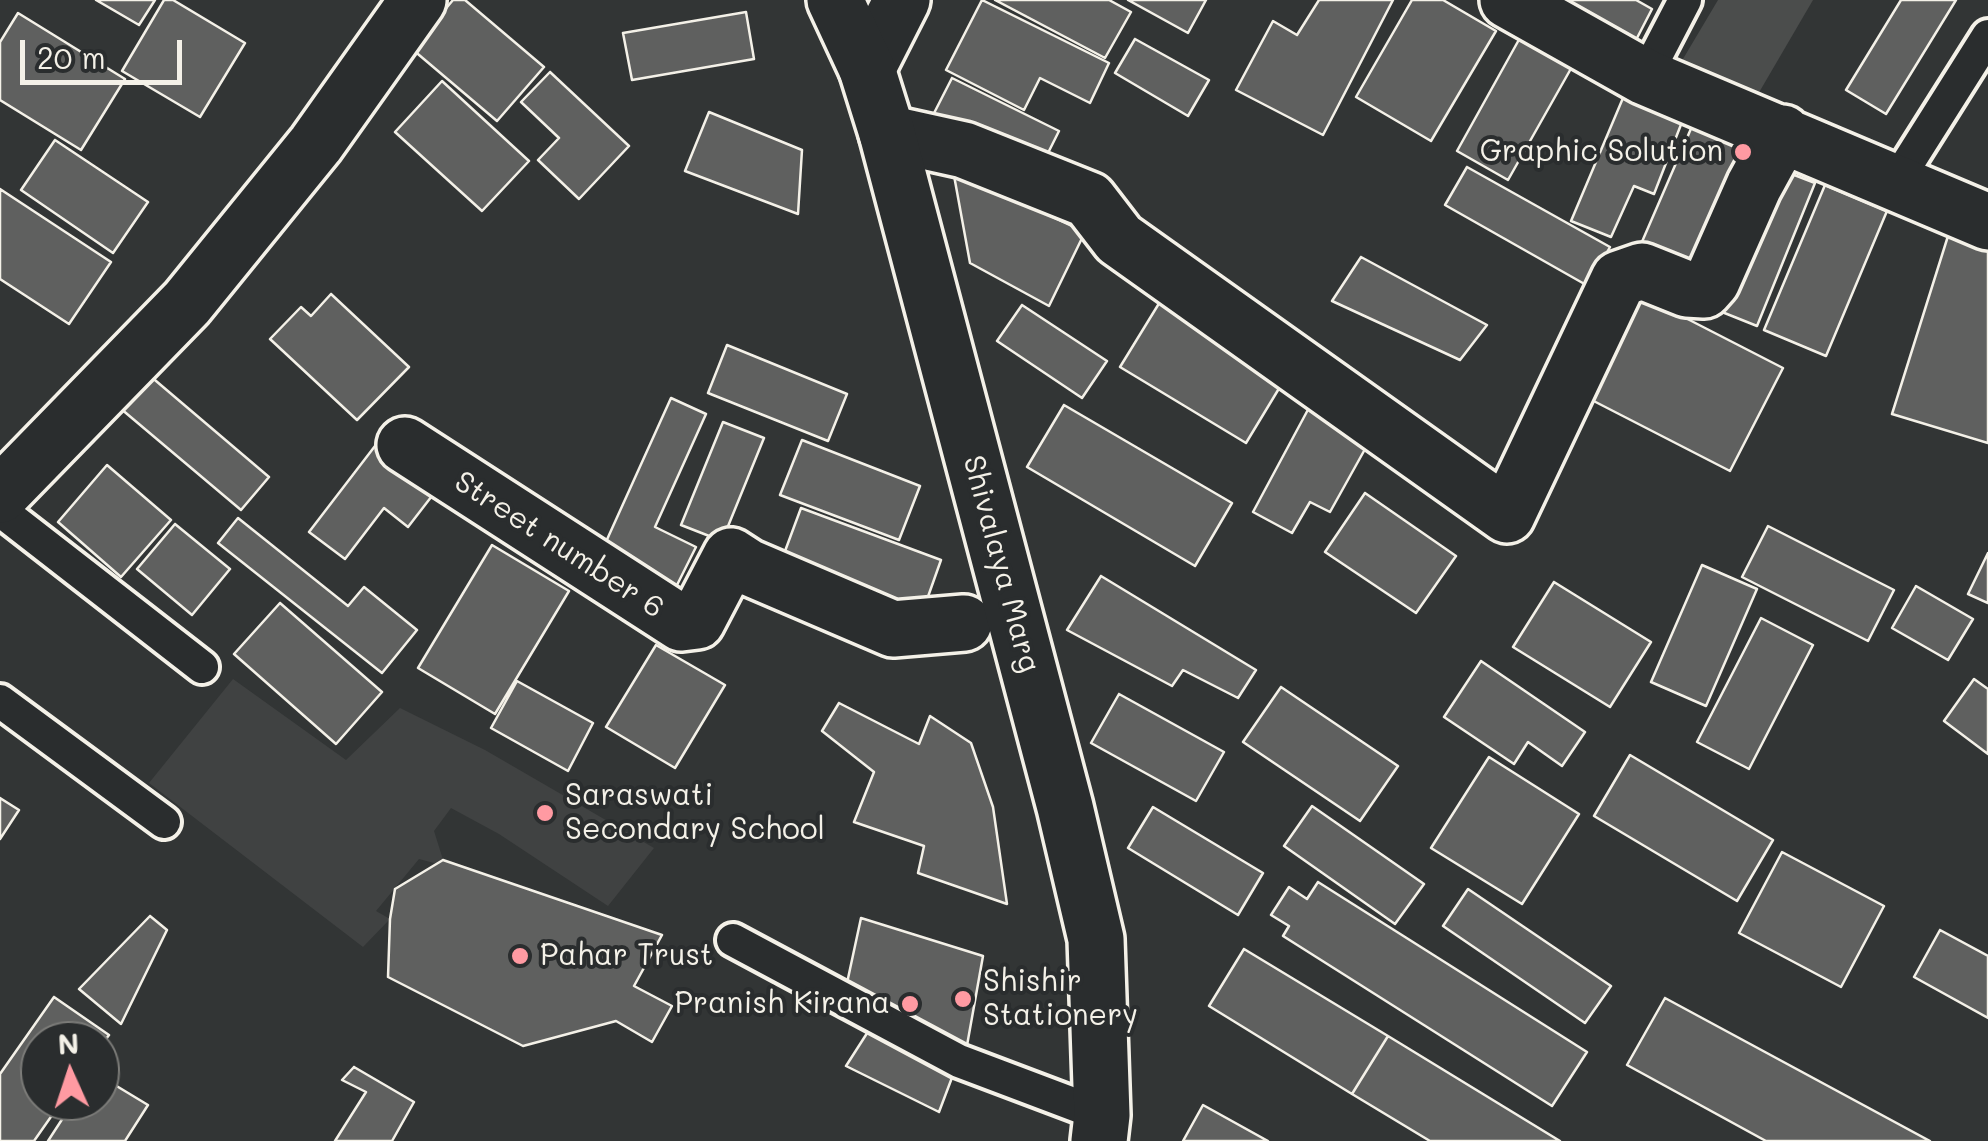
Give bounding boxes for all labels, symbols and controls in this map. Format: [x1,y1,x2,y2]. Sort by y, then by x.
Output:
scale bar [25,20,188,82]
text: 20 m [37,37,106,77]
place label: Graphic Solution [1480,134,1723,170]
marker: Graphic Solution [1732,141,1754,163]
street label: Shivalaya Marg [955,452,1047,676]
street label: Street number 6 [448,464,670,626]
place label: Saraswati Secondary School [565,778,825,848]
marker: Saraswati Secondary School [534,802,556,824]
place label: Pahar Trust [540,938,713,974]
marker: Pahar Trust [509,945,531,967]
place label: Shishir Stationery [983,964,1138,1034]
place label: Pranish Kirana [675,986,890,1022]
marker: Shishir Stationery [952,988,974,1010]
marker: Pranish Kirana [899,993,921,1015]
north arrow [20,1021,120,1121]
text: N [57,1025,80,1062]

